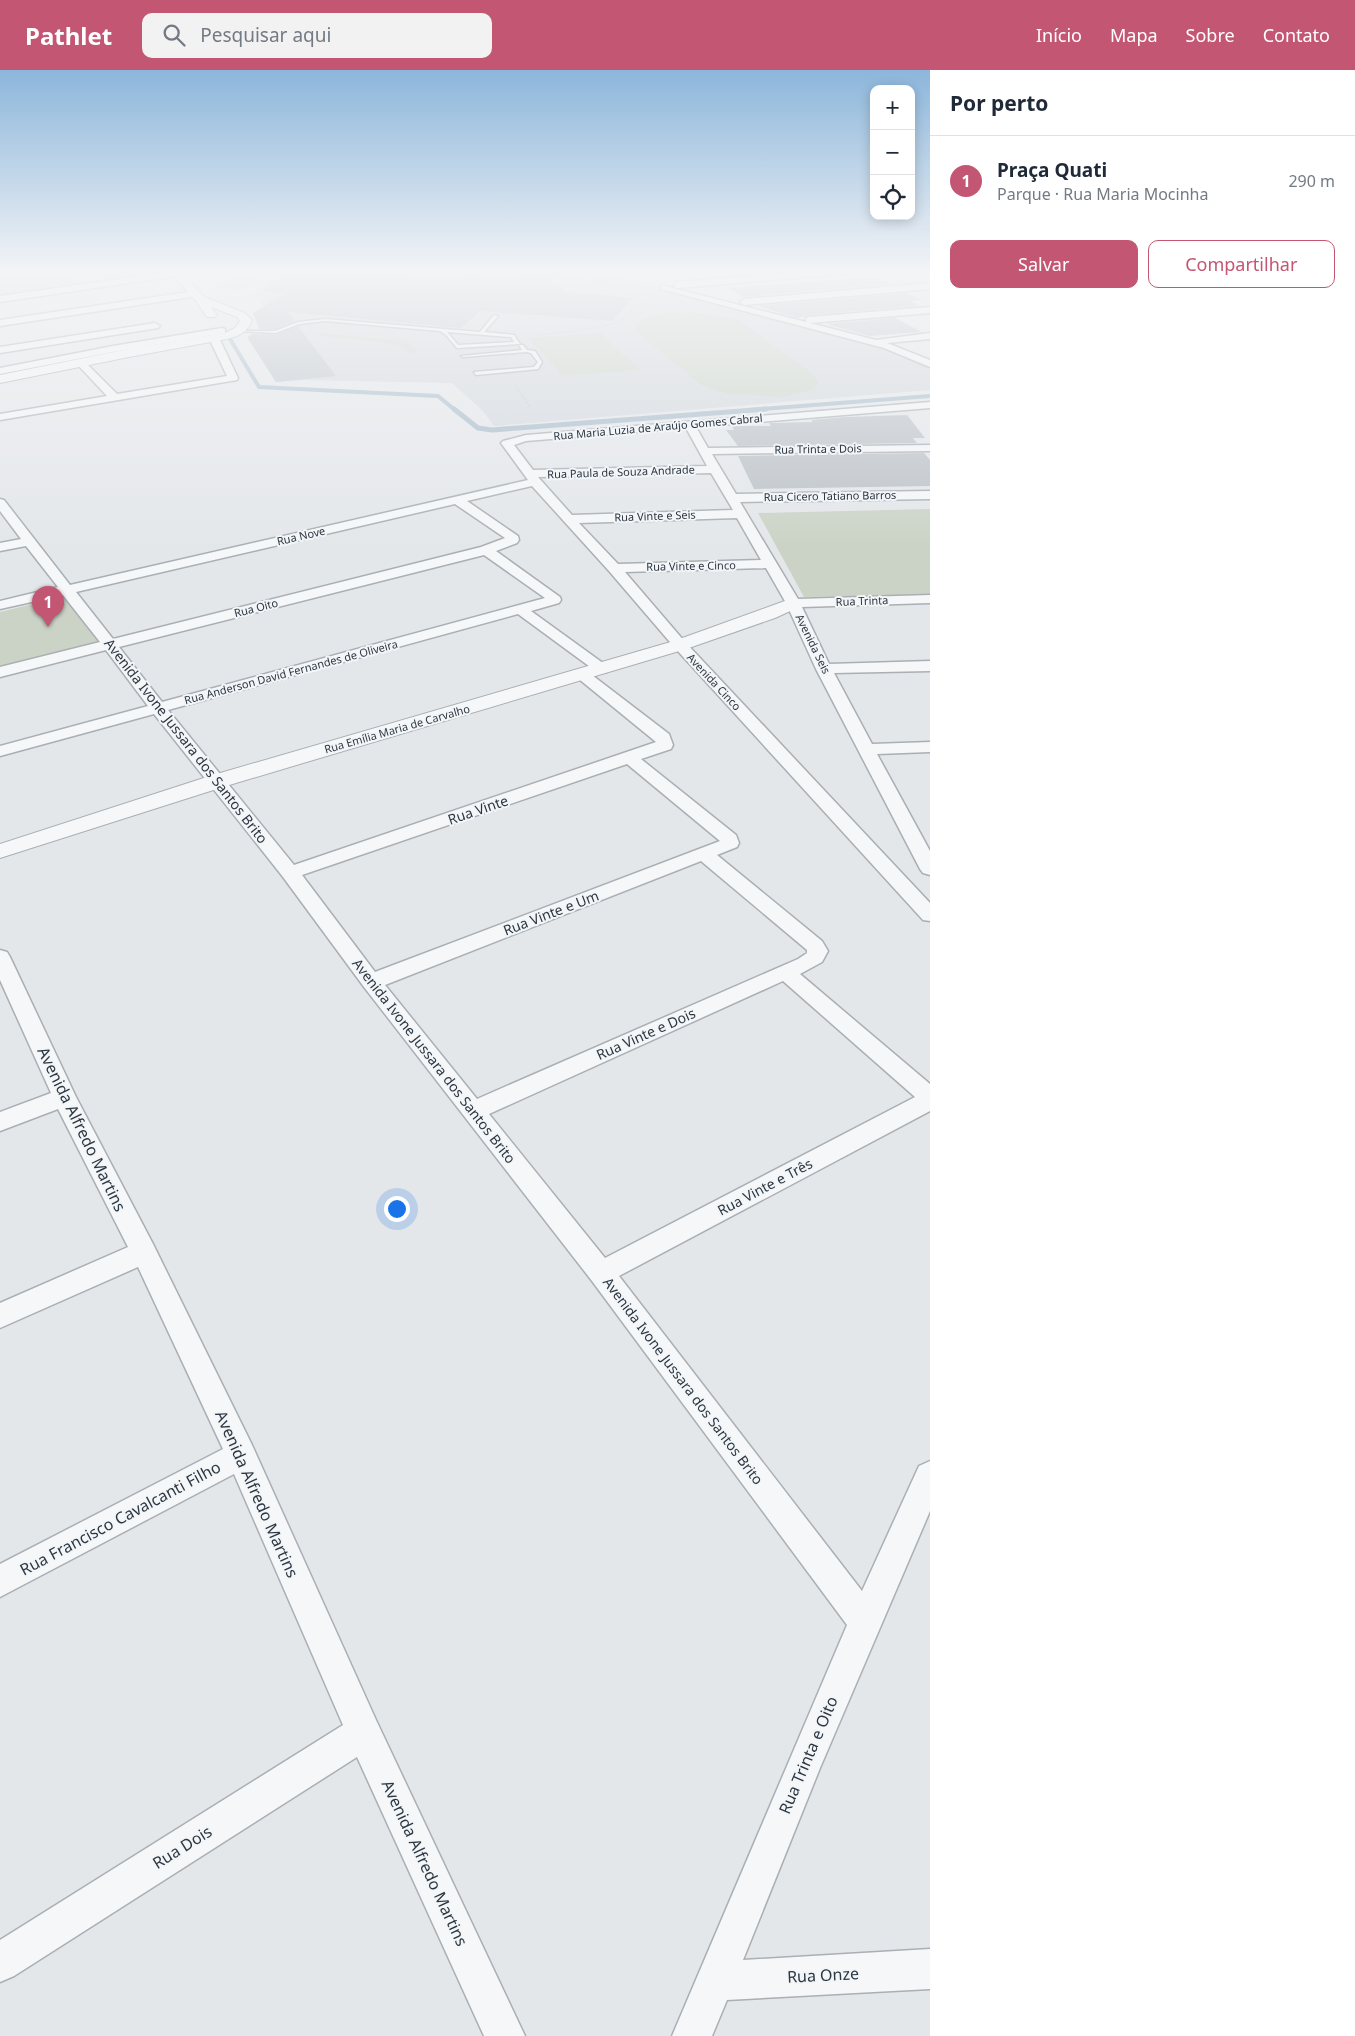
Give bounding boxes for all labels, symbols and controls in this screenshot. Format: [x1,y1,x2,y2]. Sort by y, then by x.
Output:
search box [142,13,492,58]
text: Pathlet [25,19,112,52]
icon: search [160,21,188,49]
text: Pesquisar aqui [200,22,331,48]
text: Início [1036,23,1082,47]
text: Mapa [1110,23,1158,47]
text: Sobre [1186,23,1235,47]
text: Contato [1263,23,1330,47]
map controls [870,85,915,220]
button: + [870,85,915,130]
text: Por perto [950,89,1048,117]
button: − [870,130,915,175]
text: Praça Quati [997,157,1107,183]
text: 1 [961,170,971,192]
text: 290 m [1288,170,1335,192]
button: locate [870,175,915,220]
text: Parque · Rua Maria Mocinha [997,183,1208,205]
button: Salvar [950,240,1138,288]
button: Compartilhar [1148,240,1335,288]
street label: Rua Maria Luzia de Araújo Gomes Cabral [553,410,763,443]
street label: Rua Trinta e Dois [774,440,862,457]
street label: Rua Paula de Souza Andrade [547,461,695,482]
street label: Rua Cicero Tatiano Barros [764,487,896,504]
street label: Rua Vinte e Seis [614,507,696,524]
street label: Rua Nove [275,523,327,548]
street label: Rua Vinte e Cinco [646,557,736,574]
pin: 1 [32,586,64,627]
street label: Rua Trinta [835,592,889,609]
street label: Rua Oito [232,595,280,620]
street label: Avenida Seis [793,611,834,676]
street label: Avenida Ivone Jussara dos Santos Brito [100,634,272,847]
street label: Rua Anderson David Fernandes de Oliveira [182,636,399,707]
street label: Avenida Cinco [684,650,745,714]
street label: Rua Emília Maria de Carvalho [322,700,472,757]
street label: Rua Vinte [445,790,511,829]
street label: Rua Vinte e Um [500,886,601,939]
street label: Avenida Ivone Jussara dos Santos Brito [348,954,520,1167]
street label: Rua Vinte e Dois [593,1003,699,1064]
street label: Avenida Alfredo Martins [32,1043,132,1215]
street label: Rua Vinte e Três [714,1153,816,1220]
your location [384,1196,410,1222]
street label: Avenida Ivone Jussara dos Santos Brito [599,1273,768,1488]
street label: Avenida Alfredo Martins [210,1407,304,1581]
street label: Rua Francisco Cavalcanti Filho [16,1456,224,1580]
street label: Rua Trinta e Oito [773,1693,843,1817]
street label: Avenida Alfredo Martins [377,1776,473,1950]
street label: Rua Dois [148,1820,216,1874]
street label: Rua Onze [787,1962,859,1988]

